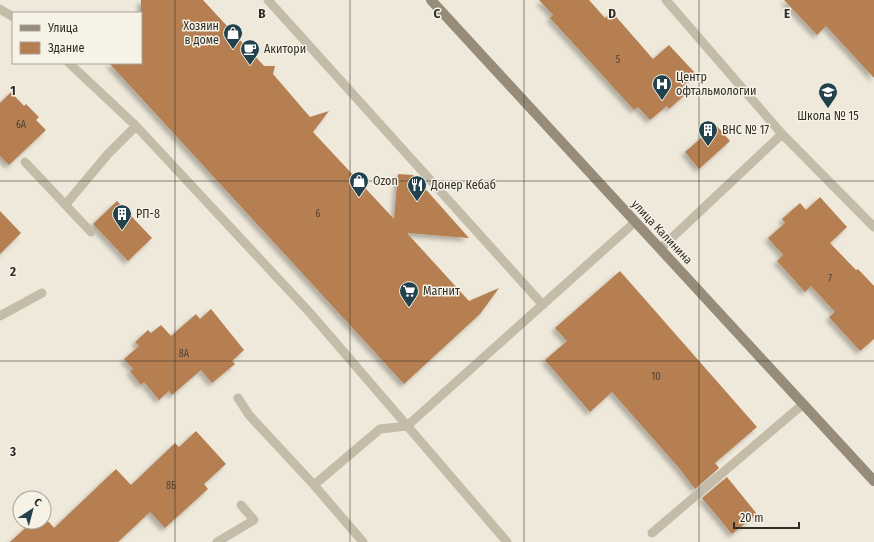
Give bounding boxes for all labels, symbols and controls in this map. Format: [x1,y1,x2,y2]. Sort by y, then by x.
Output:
text: B [258,6,266,21]
text: C [434,6,441,21]
text: D [608,6,616,21]
text: E [784,6,790,21]
legend [12,12,142,64]
place label: Хозяин в доме [183,19,219,47]
text: Улица [47,21,78,35]
shop icon: Хозяин в доме [222,22,244,50]
cafe icon: Акитори [239,38,261,66]
text: Здание [48,41,84,55]
place label: Акитори [264,42,306,56]
house number: 5 [616,54,621,66]
place label: Центр офтальмологии [676,70,756,98]
hospital icon: Центр офтальмологии [651,73,673,101]
school or university icon: Школа № 15 [817,81,839,109]
text: 1 [10,83,16,98]
place label: Школа № 15 [797,109,859,123]
house number: 6А [16,119,27,131]
building icon: ВНС № 17 [697,119,719,147]
place label: ВНС № 17 [722,123,769,137]
shop icon: Ozon [348,170,370,198]
place label: Ozon [373,174,398,188]
restaurant icon: Донер Кебаб [406,174,428,202]
place label: Донер Кебаб [430,178,496,192]
street label: улица Калинина [629,197,695,267]
building icon: РП-8 [111,203,133,231]
place label: РП-8 [136,207,160,221]
house number: 6 [316,208,321,220]
text: 2 [9,264,16,279]
house number: 7 [828,273,832,285]
supermarket icon: Магнит [398,280,420,308]
place label: Магнит [423,284,460,298]
house number: 8А [179,348,190,360]
house number: 10 [651,371,661,383]
text: 3 [9,444,16,459]
house number: 8Б [166,480,176,492]
north arrow [12,490,52,530]
text: С [31,495,44,509]
scale bar [734,504,799,530]
text: 20 m [740,511,764,525]

